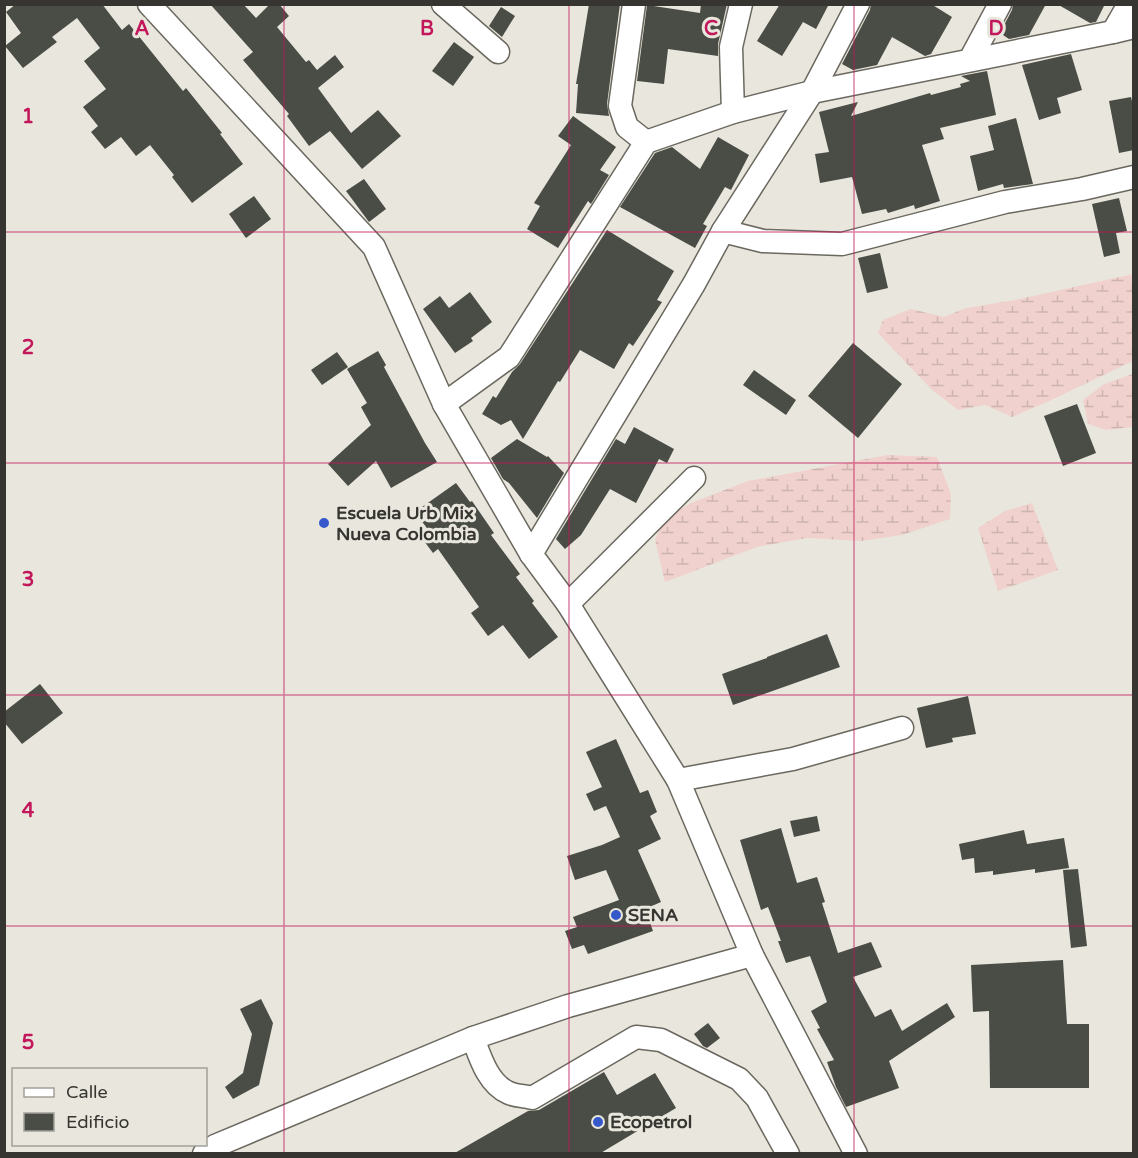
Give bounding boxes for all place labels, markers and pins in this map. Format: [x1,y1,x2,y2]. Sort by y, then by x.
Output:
place label: Escuela Urb Mix Nueva Colombia [336,502,477,545]
marker: Escuela Urb Mix Nueva Colombia [317,516,331,530]
place label: SENA [628,904,678,926]
marker: SENA [609,908,623,922]
place label: Ecopetrol [610,1111,692,1133]
marker: Ecopetrol [591,1115,605,1129]

